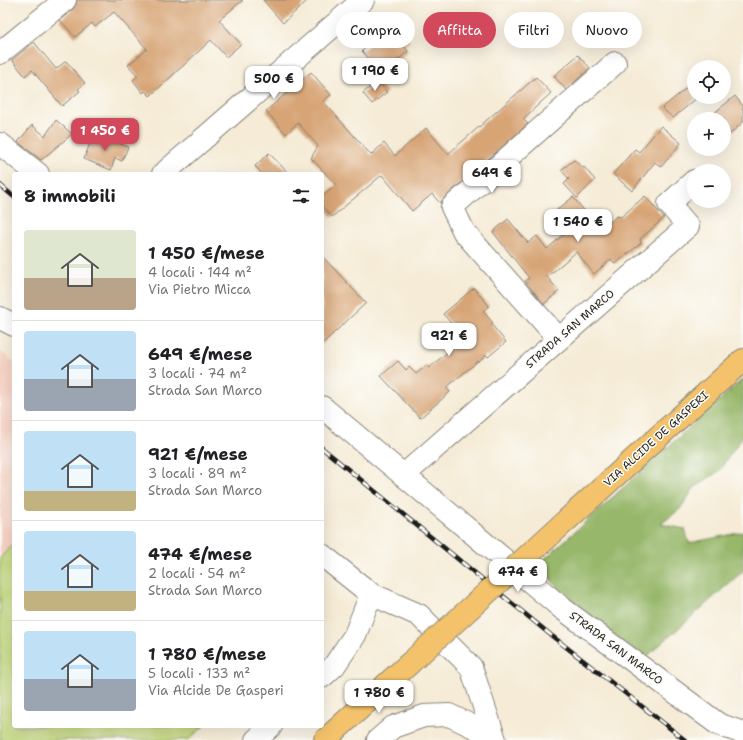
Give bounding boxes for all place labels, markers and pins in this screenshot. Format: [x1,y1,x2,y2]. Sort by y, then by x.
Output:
pin: 1 190 € [338,58,412,92]
pin: 500 € [246,66,302,100]
pin: 1 450 € [68,118,142,152]
pin: 649 € [464,160,520,194]
pin: 1 540 € [541,209,615,243]
pin: 921 € [421,323,477,357]
pin: 474 € [490,559,546,593]
pin: 1 780 € [342,680,416,714]

